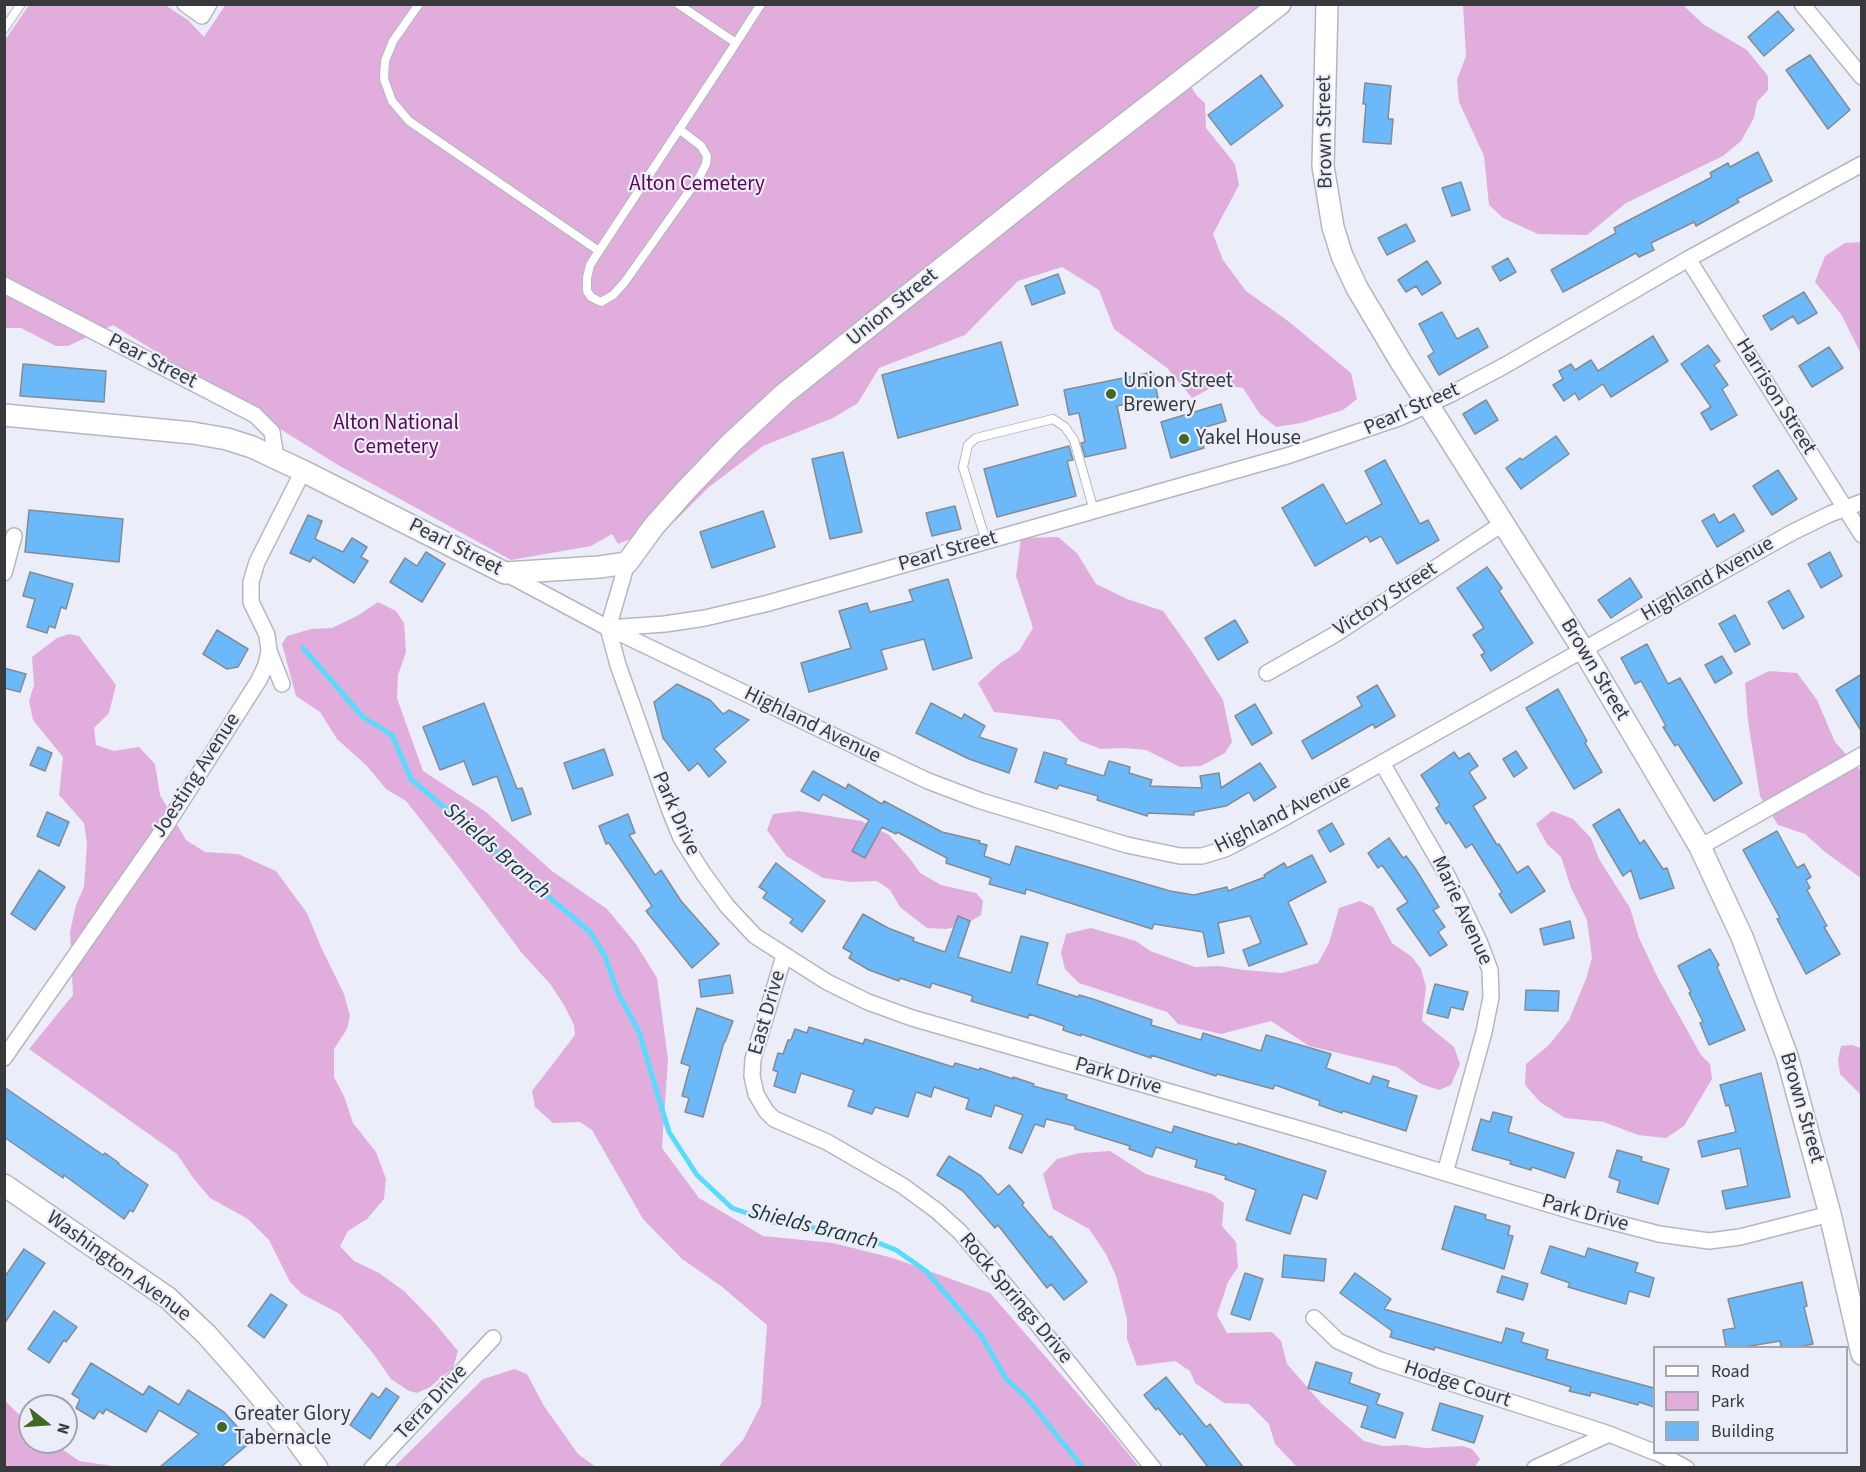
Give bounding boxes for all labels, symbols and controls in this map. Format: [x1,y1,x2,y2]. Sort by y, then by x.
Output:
street label: Brown Street [1312,75,1340,189]
park label: Alton Cemetery [629,172,765,198]
street label: Union Street [842,264,944,352]
street label: Pear Street [103,329,201,395]
street label: Harrison Street [1729,334,1821,460]
place label: Union Street Brewery [1123,369,1233,419]
street label: Pearl Street [1360,378,1464,442]
marker: Union Street Brewery [1104,387,1118,401]
park label: Alton National Cemetery [333,411,459,461]
place label: Yakel House [1196,426,1301,452]
marker: Yakel House [1177,432,1191,446]
street label: Pearl Street [404,514,506,582]
street label: Pearl Street [896,526,1000,578]
street label: Highland Avenue [1637,532,1779,628]
street label: Victory Street [1330,557,1442,643]
street label: Brown Street [1554,615,1634,725]
street label: Highland Avenue [740,682,884,770]
street label: Joesting Avenue [147,709,247,843]
street label: Park Drive [645,768,705,860]
street label: Highland Avenue [1211,770,1355,860]
water label: Shields Branch [437,798,555,906]
street label: Marie Avenue [1425,852,1497,970]
street label: East Drive [744,968,792,1058]
street label: Brown Street [1773,1050,1829,1166]
street label: Park Drive [1072,1053,1164,1101]
street label: Park Drive [1539,1190,1631,1238]
water label: Shields Branch [745,1199,881,1257]
street label: Washington Avenue [41,1206,195,1328]
street label: Rock Springs Drive [953,1228,1077,1370]
legend [1653,1346,1848,1454]
street label: Hodge Court [1400,1356,1514,1414]
text: Road [1711,1359,1750,1384]
street label: Terra Drive [391,1360,473,1446]
text: Park [1711,1389,1745,1414]
north arrow [18,1394,78,1454]
place label: Greater Glory Tabernacle [234,1402,350,1452]
text: Building [1711,1419,1774,1444]
text: N [51,1420,75,1437]
marker: Greater Glory Tabernacle [215,1420,229,1434]

